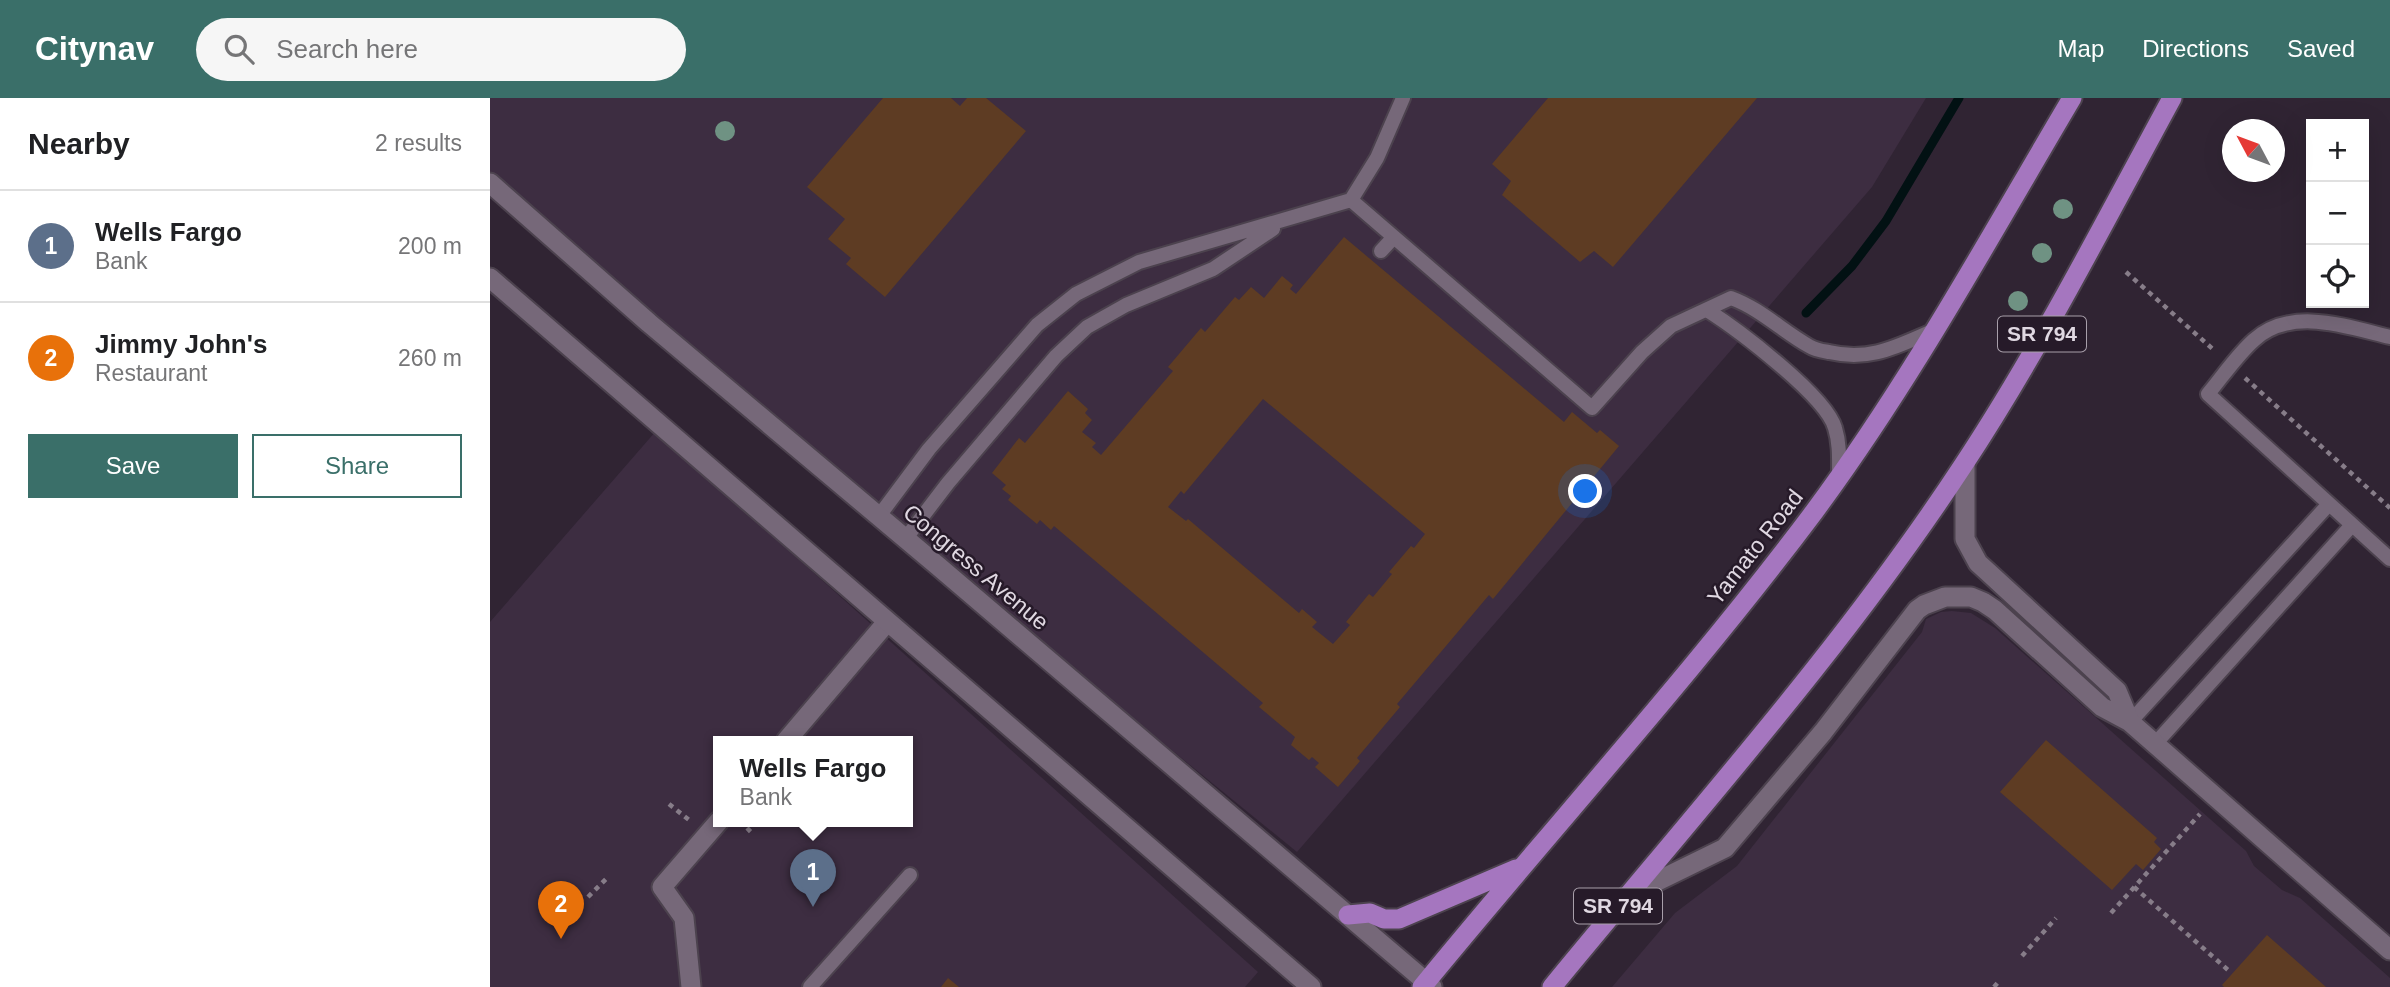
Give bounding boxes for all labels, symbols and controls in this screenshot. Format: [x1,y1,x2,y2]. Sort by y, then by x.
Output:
search box [196,18,686,81]
text: Citynav [35,30,154,67]
icon: search [220,30,258,68]
text: Search here [276,34,418,64]
text: Map [2058,35,2104,62]
text: Directions [2142,35,2249,62]
text: Saved [2287,35,2355,62]
north arrow [2222,119,2285,182]
map controls [2306,119,2369,308]
button: + [2306,119,2369,182]
text: Nearby [28,127,130,160]
text: 2 results [375,130,462,156]
button: − [2306,182,2369,245]
text: Wells Fargo [95,217,242,247]
text: 1 [45,233,57,259]
text: 200 m [398,233,462,259]
button: locate [2306,245,2369,308]
text: Bank [95,248,147,274]
road number: SR 794 [1998,316,2086,352]
text: Jimmy John's [95,329,267,359]
text: 2 [45,345,57,371]
text: 260 m [398,345,462,371]
text: Restaurant [95,360,208,386]
button: Save [28,434,238,498]
button: Share [252,434,462,498]
your location [1568,474,1602,508]
street label: Yamato Road [1702,484,1808,610]
street label: Congress Avenue [898,499,1054,635]
popup [713,736,913,827]
text: Wells Fargo [740,753,886,783]
text: Bank [740,784,792,810]
pin: 1 [790,849,836,907]
pin: 2 [538,881,584,939]
road number: SR 794 [1574,888,1662,924]

